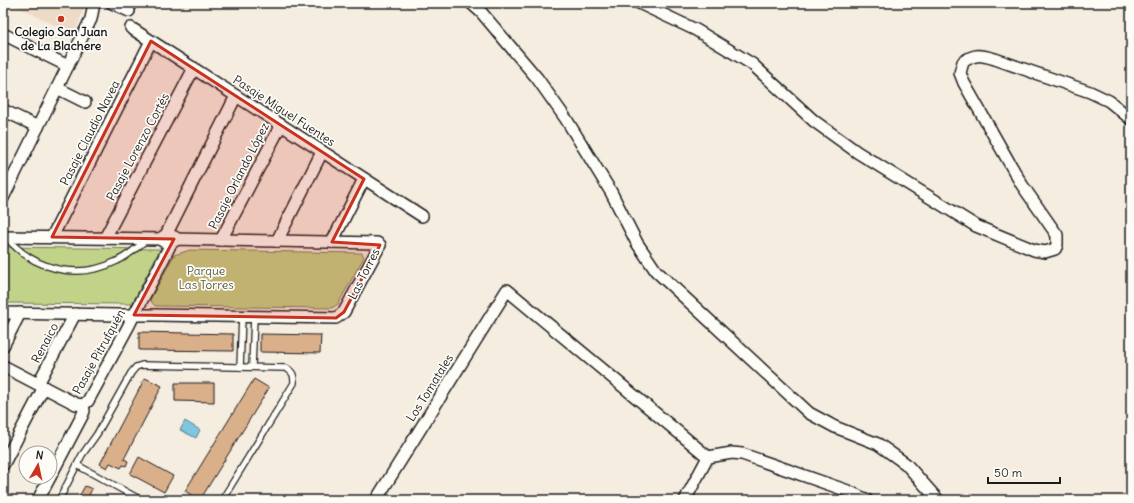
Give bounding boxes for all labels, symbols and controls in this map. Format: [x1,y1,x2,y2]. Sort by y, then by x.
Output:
marker: Colegio San Juan de La Blachere [56,14,66,24]
place label: Colegio San Juan de La Blachere [15,24,107,53]
street label: Pasaje Miguel Fuentes [230,72,338,149]
street label: Pasaje Claudio Navea [57,78,123,188]
street label: Pasaje Lorenzo Cortés [103,90,172,203]
street label: Pasaje Orlando López [205,120,272,232]
street label: Las Torres [344,246,383,302]
park label: Parque Las Torres [178,263,234,292]
street label: Pasaje Pitrufquén [69,307,128,397]
street label: Renaico [28,320,61,365]
street label: Los Tomatales [403,351,456,424]
north arrow [18,445,58,485]
text: N [35,448,44,463]
scale bar [988,459,1060,485]
text: 50 m [994,465,1023,480]

